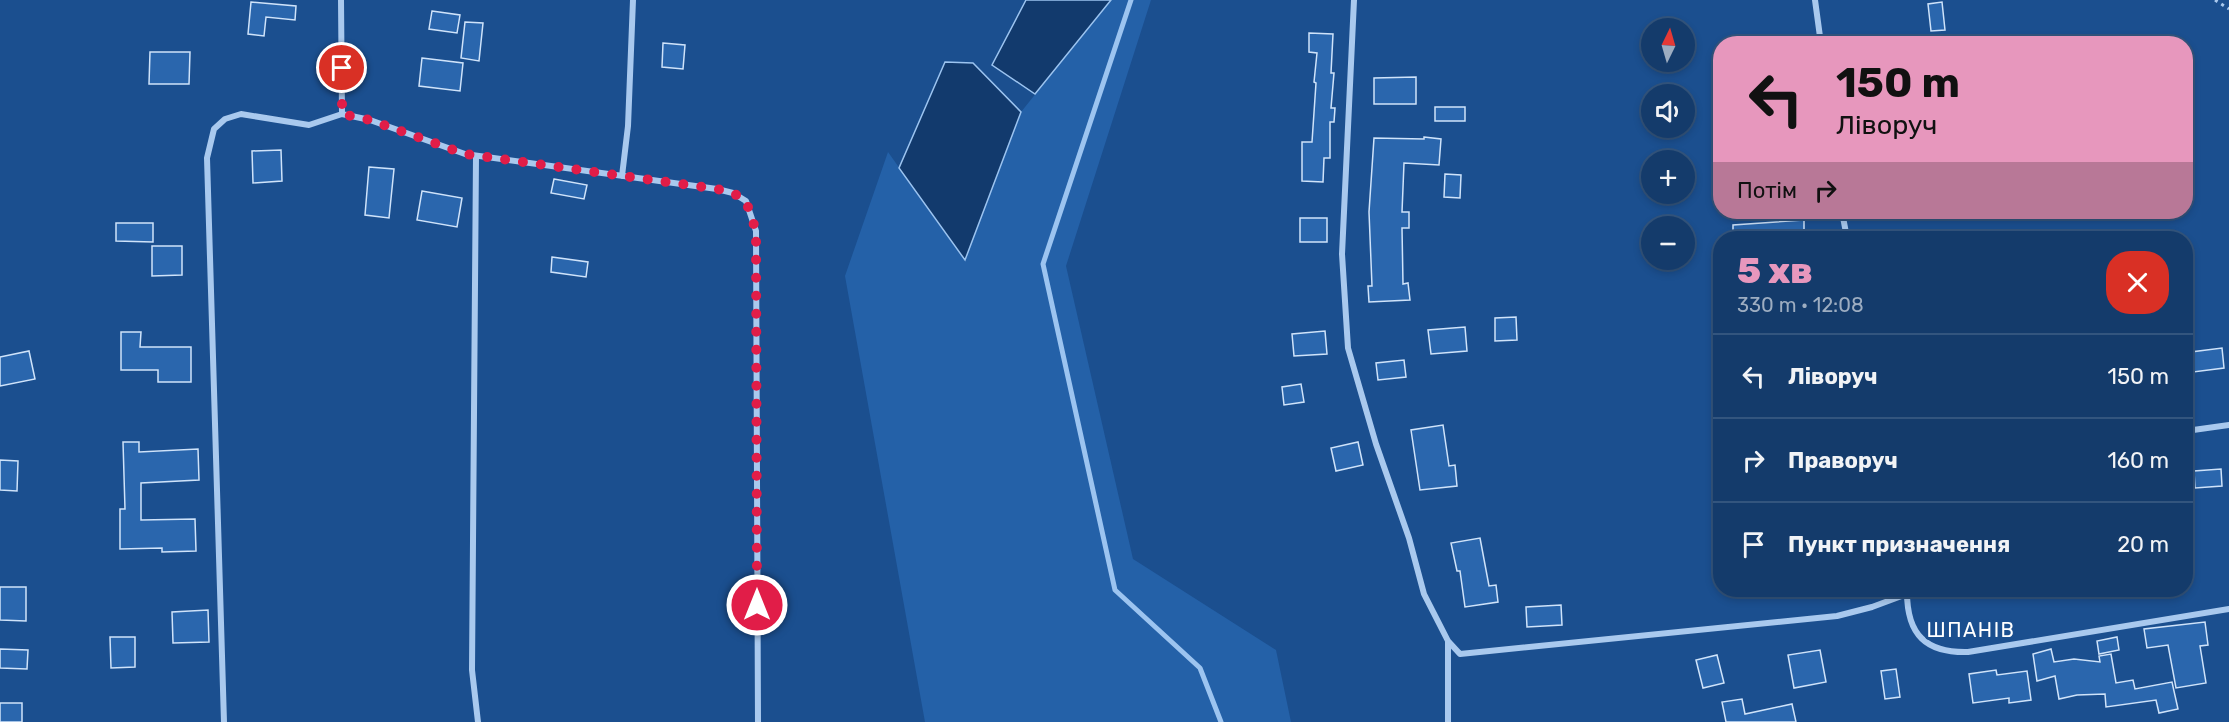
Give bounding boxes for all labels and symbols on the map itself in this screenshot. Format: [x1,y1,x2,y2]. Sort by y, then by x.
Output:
north arrow [1641,18,1695,72]
pin [316,42,367,93]
position arrow [725,573,789,637]
district label: ШПАНІВ [1927,618,2015,642]

